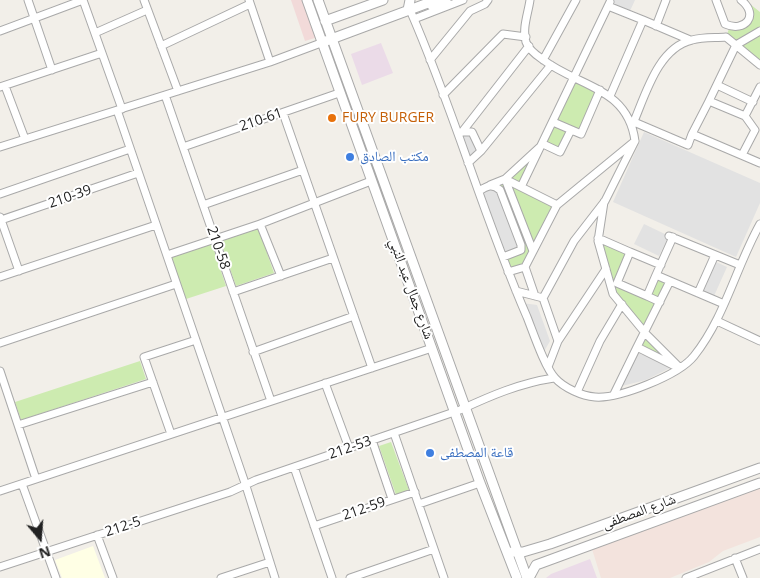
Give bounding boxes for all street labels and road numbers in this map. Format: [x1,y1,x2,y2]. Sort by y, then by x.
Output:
street label: 210-61 [237,105,285,135]
street label: 210-39 [46,182,94,212]
street label: 210-58 [203,224,233,272]
street label: شارع جمال عبد النبي [385,236,437,342]
street label: 212-53 [326,433,374,463]
street label: شارع المصطفى [600,491,678,533]
street label: 212-59 [340,494,388,524]
street label: 212-5 [103,513,143,541]

